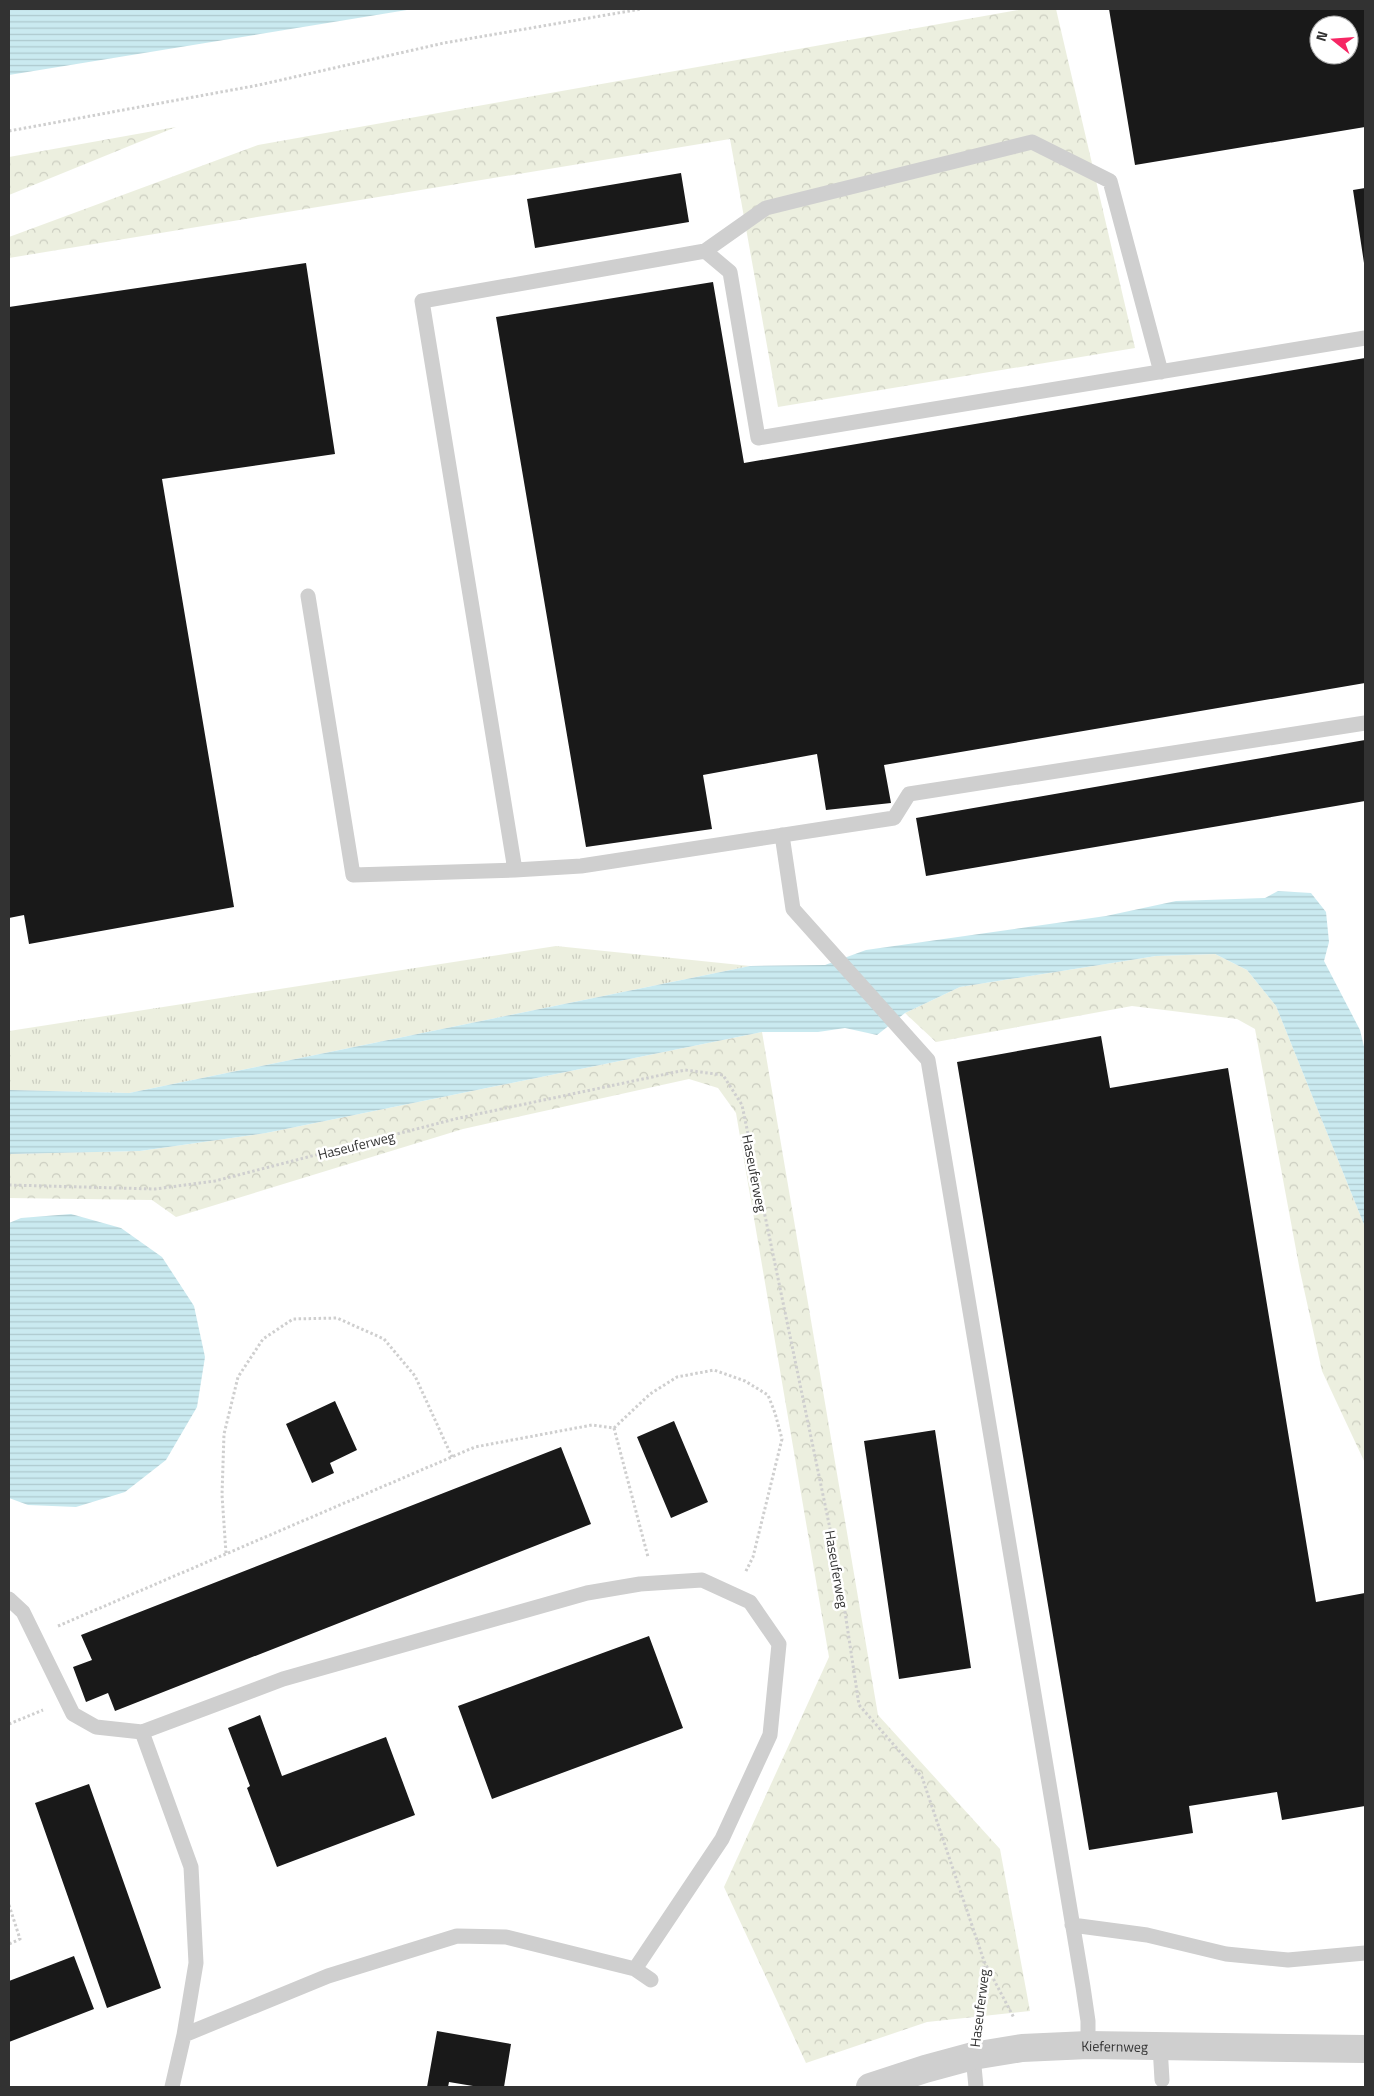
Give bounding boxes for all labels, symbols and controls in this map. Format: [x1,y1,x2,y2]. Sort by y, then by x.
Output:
north arrow [1309,15,1359,65]
text: N [1310,28,1333,44]
street label: Haseuferweg [315,1125,397,1165]
street label: Haseuferweg [737,1132,773,1214]
street label: Haseuferweg [820,1528,854,1610]
street label: Haseuferweg [964,1968,994,2048]
street label: Kiefernweg [1081,2034,1148,2056]

